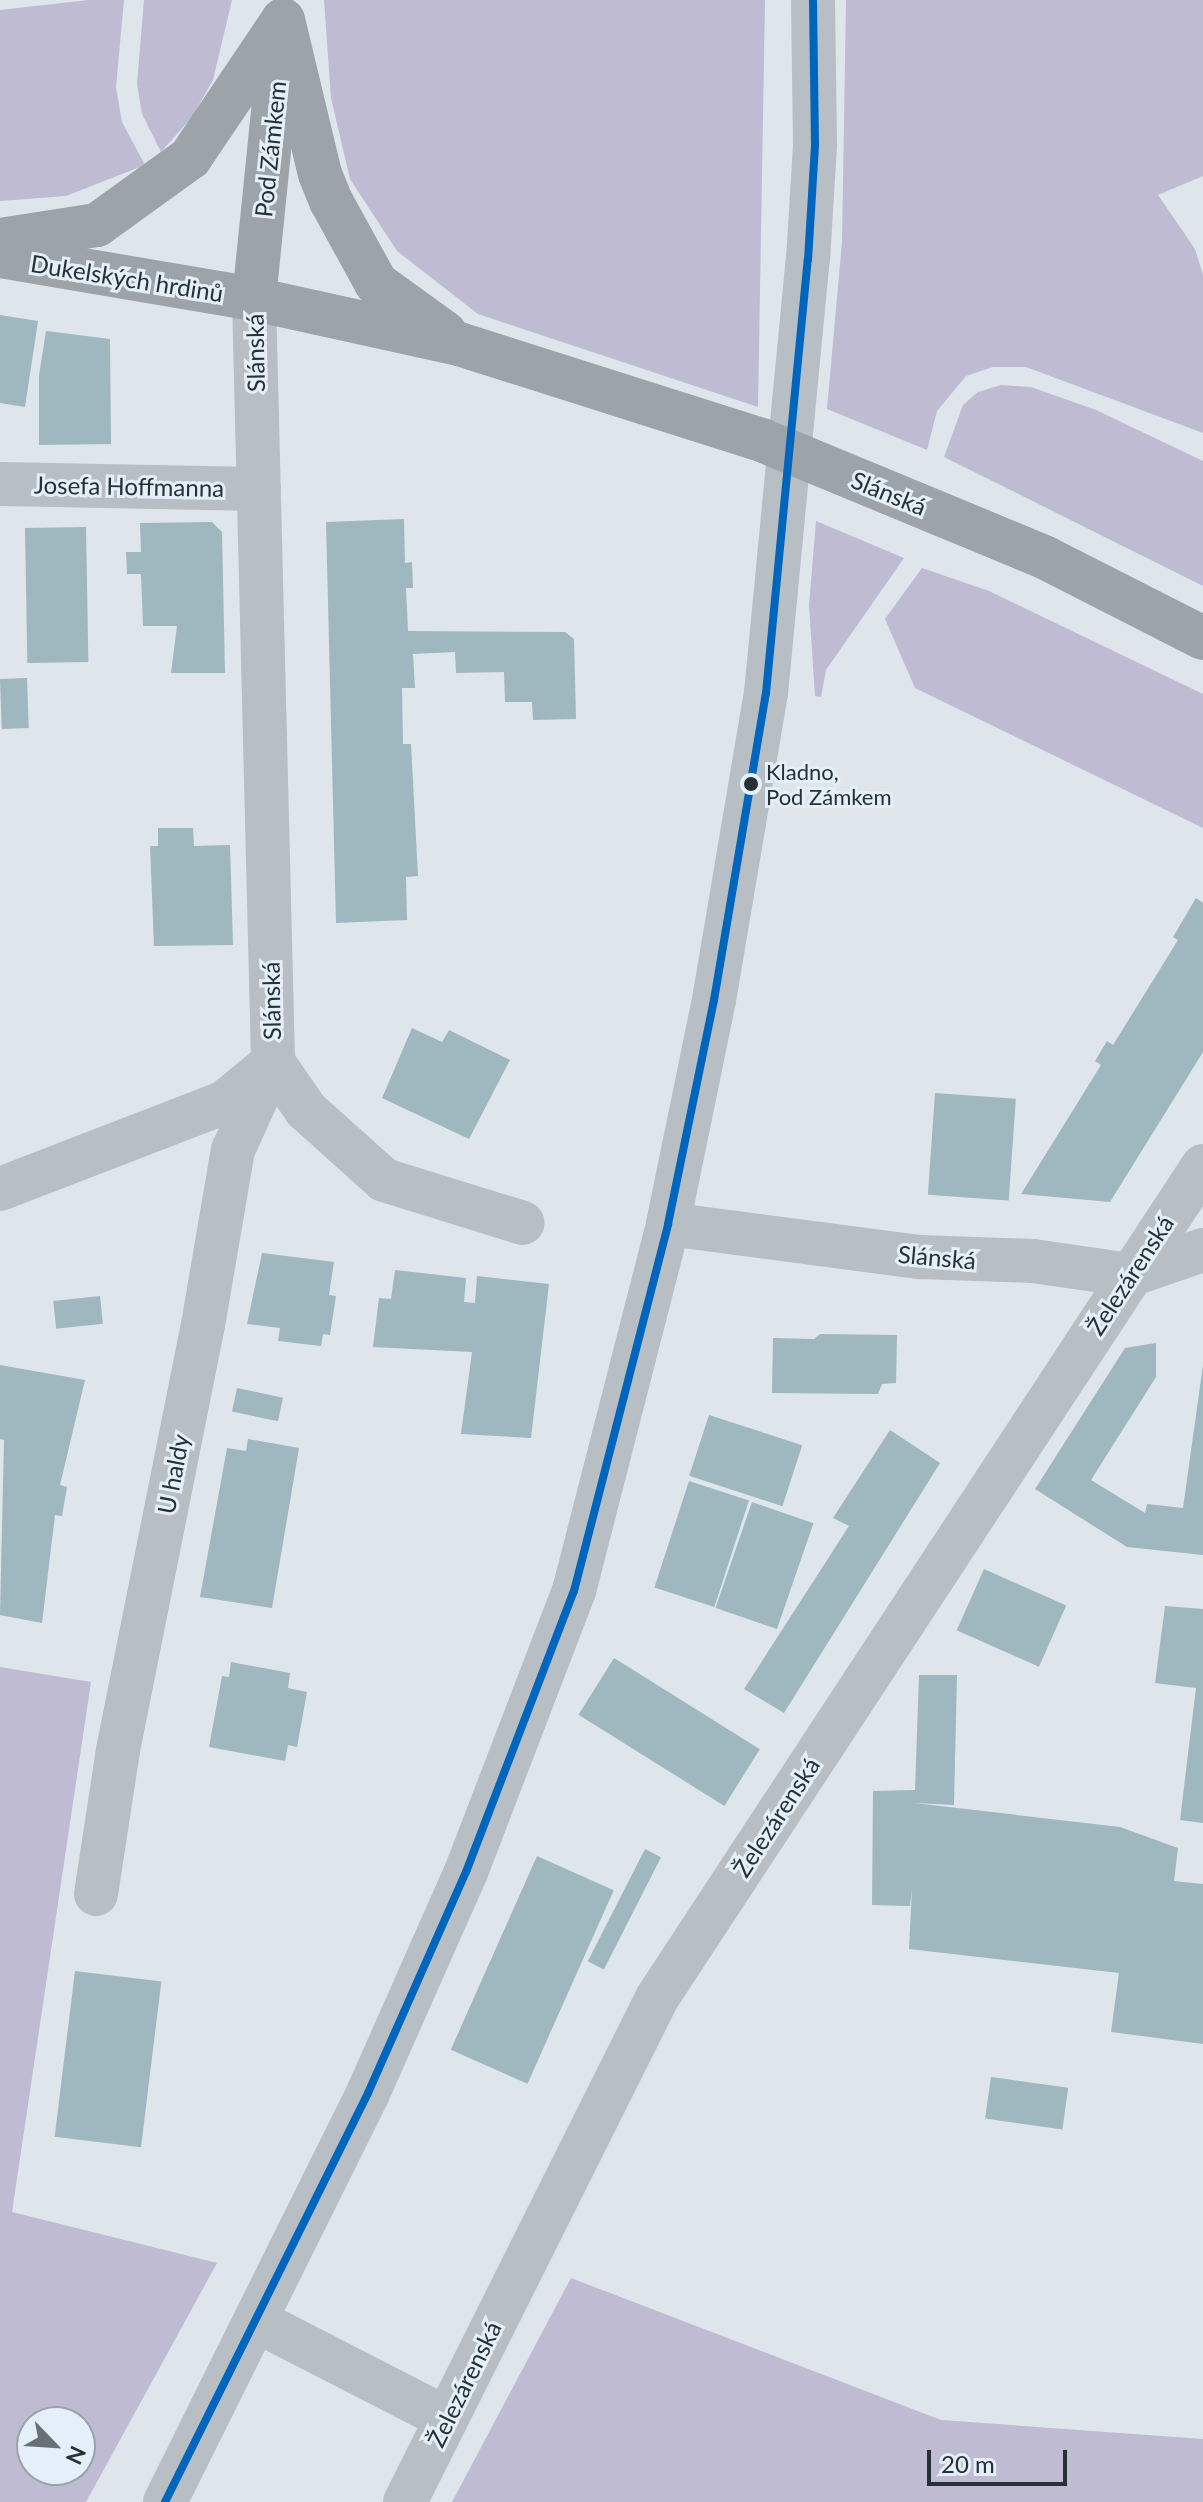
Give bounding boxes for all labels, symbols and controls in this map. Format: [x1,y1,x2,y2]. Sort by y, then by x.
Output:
street label: Pod Zámkem [249,79,291,219]
street label: Dukelských hrdinů [29,249,225,307]
street label: Slánská [240,314,270,392]
street label: Slánská [847,465,931,521]
street label: Josefa Hoffmanna [34,470,224,502]
place label: Kladno, Pod Zámkem [766,758,892,810]
marker: Kladno, Pod Zámkem [743,776,759,792]
street label: Slánská [256,962,286,1040]
street label: Železárenská [1081,1210,1179,1340]
street label: Slánská [897,1239,977,1275]
street label: U haldy [151,1432,195,1516]
street label: Železárenská [727,1752,825,1882]
street label: Železárenská [421,2316,507,2452]
north arrow [16,2406,96,2486]
scale bar [931,2434,1071,2484]
text: N [61,2442,92,2469]
text: 20 m [941,2449,995,2478]

